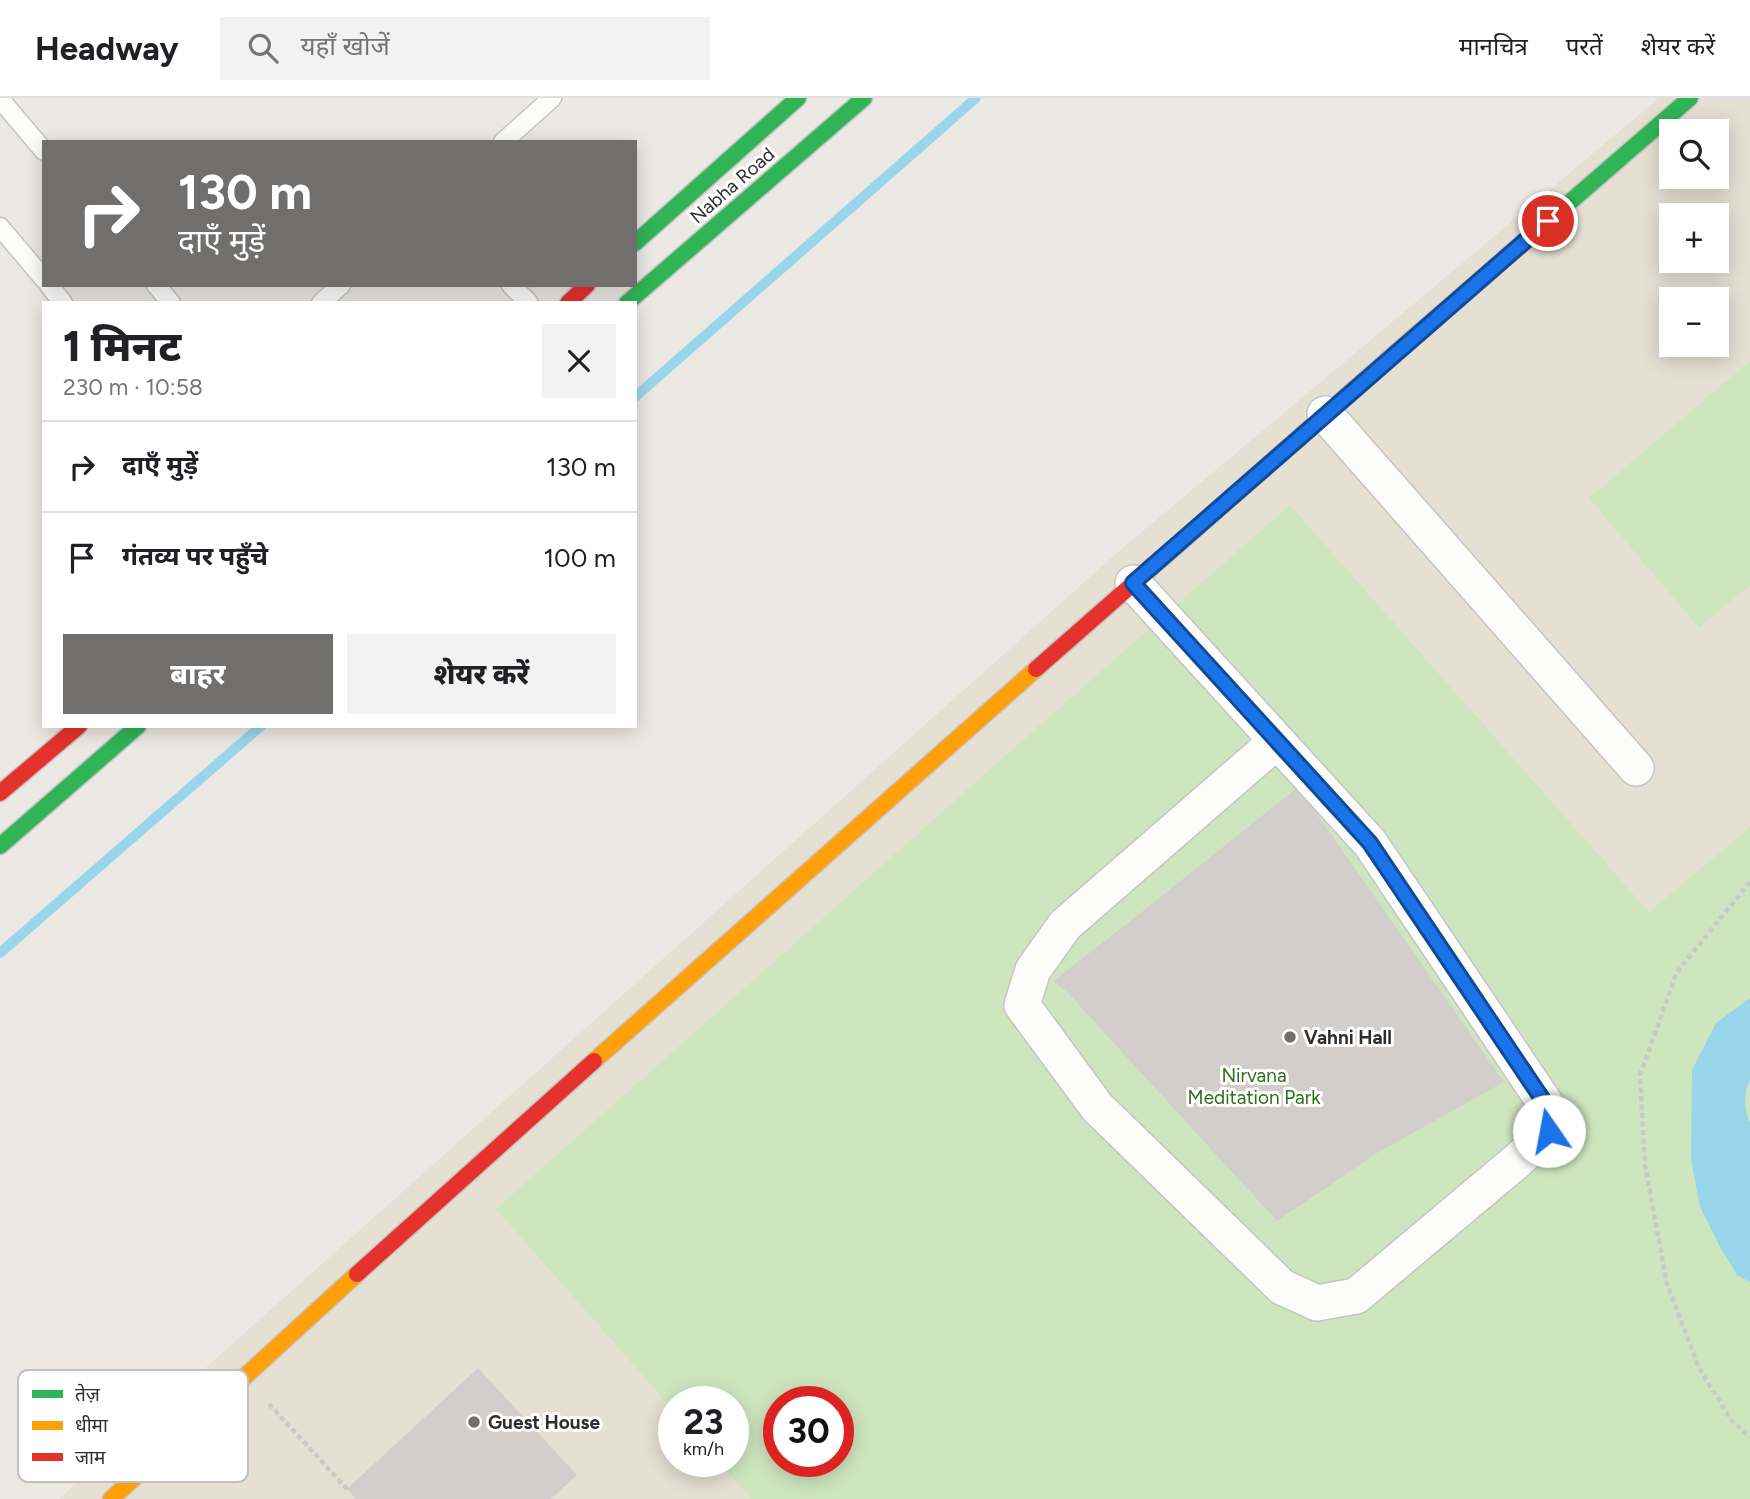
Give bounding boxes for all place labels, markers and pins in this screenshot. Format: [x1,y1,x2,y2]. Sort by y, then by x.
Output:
pin [1518,191,1578,251]
place label: Vahni Hall [1304,1026,1392,1049]
marker: Vahni Hall [1282,1029,1298,1045]
place label: Guest House [488,1411,600,1434]
marker: Guest House [466,1414,482,1430]

